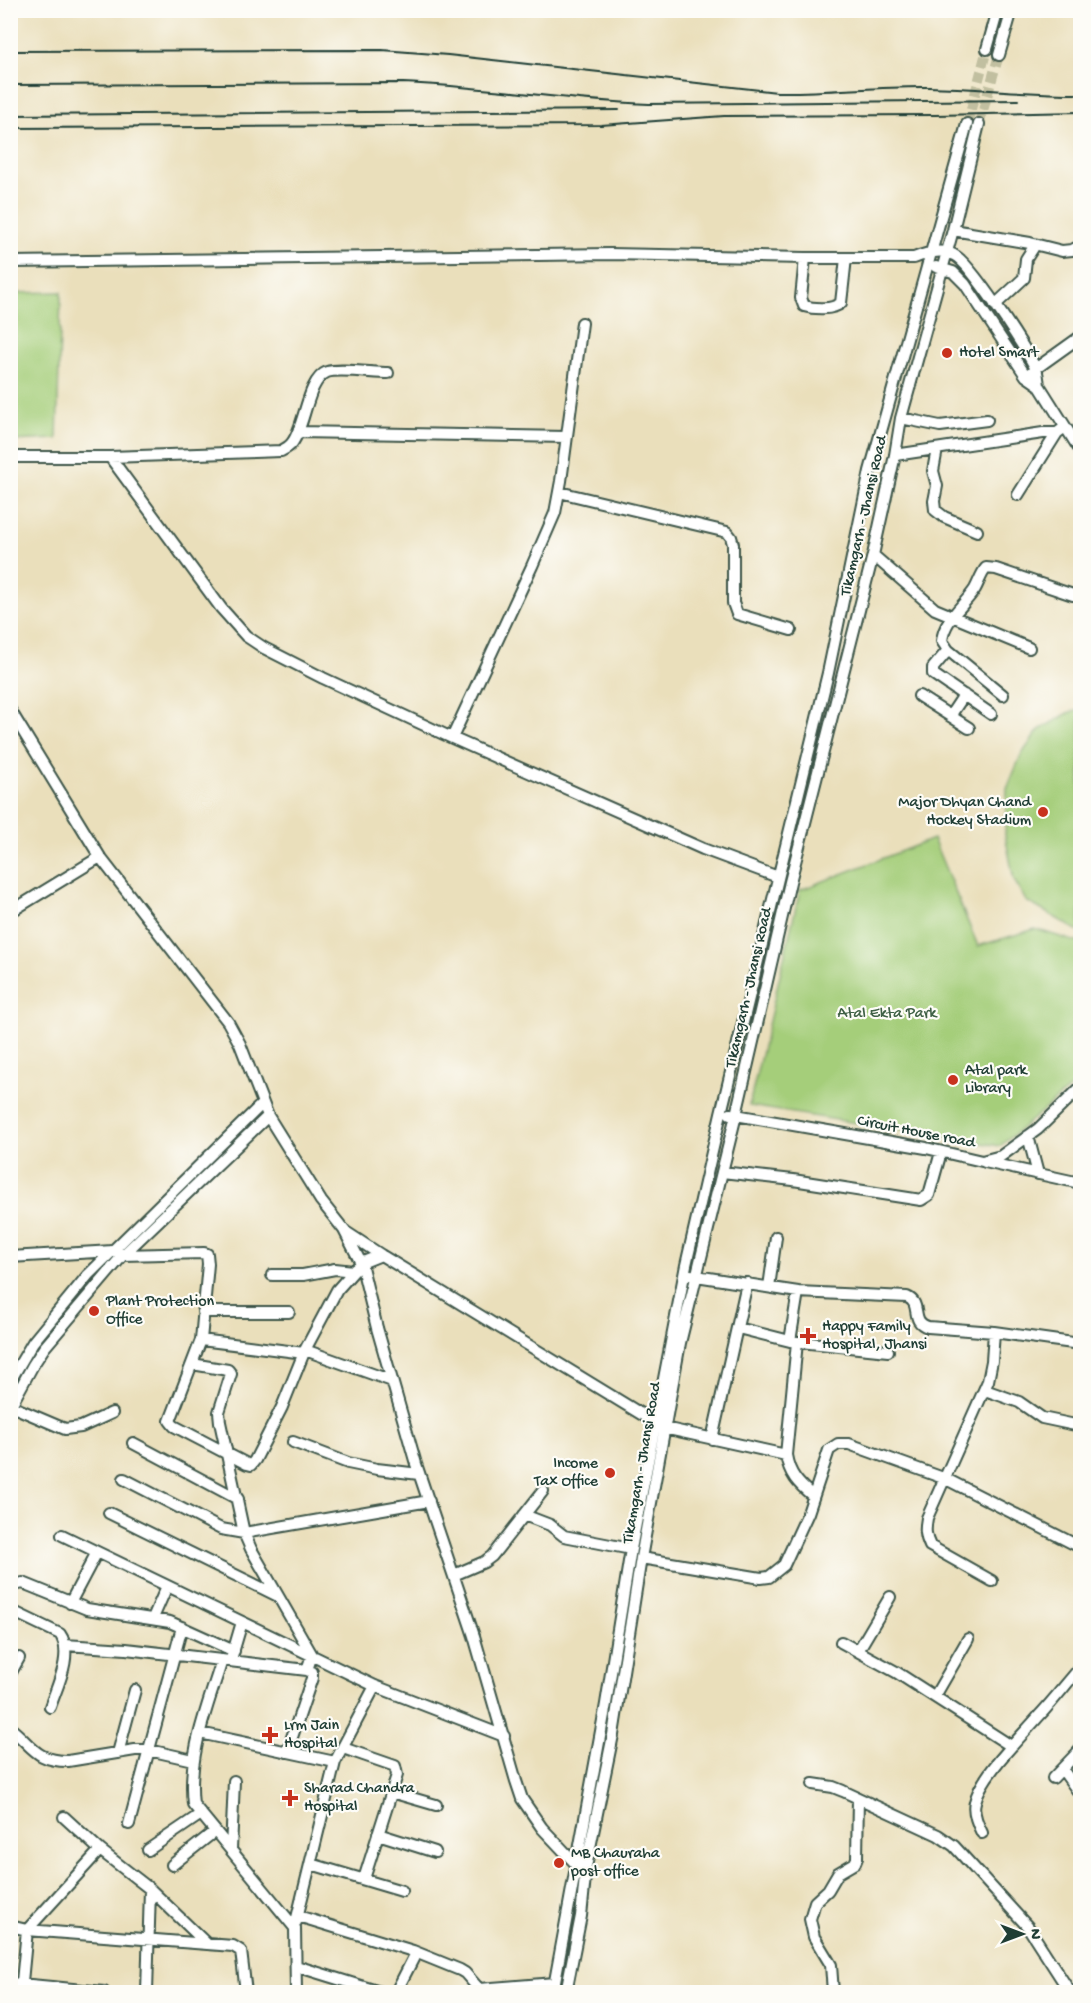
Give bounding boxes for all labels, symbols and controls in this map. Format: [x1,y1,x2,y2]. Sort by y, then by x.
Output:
place label: Hotel Smart [959,344,1040,363]
marker: Hotel Smart [940,346,954,360]
street label: Tikamgarh - Jhansi Road [837,433,893,599]
place label: Major Dhyan Chand Hockey Stadium [898,794,1033,831]
marker: Major Dhyan Chand Hockey Stadium [1036,805,1050,819]
street label: Tikamgarh - Jhansi Road [722,905,778,1071]
park label: Atal Ekta Park [838,1005,938,1024]
place label: Atal park Library [965,1062,1029,1099]
marker: Atal park Library [946,1073,960,1087]
street label: Circuit House road [855,1112,978,1154]
place label: Plant Protection Office [105,1293,214,1330]
marker: Plant Protection Office [87,1304,101,1318]
place label: Happy Family Hospital, Jhansi [822,1318,927,1355]
marker: Happy Family Hospital, Jhansi [799,1327,817,1345]
street label: Tikamgarh - Jhansi Road [619,1379,667,1546]
place label: Income Tax Office [533,1455,599,1492]
marker: Income Tax Office [603,1466,617,1480]
place label: Lrm Jain Hospital [284,1717,340,1754]
marker: Lrm Jain Hospital [261,1726,279,1744]
place label: Sharad Chandra Hospital [304,1780,415,1817]
marker: Sharad Chandra Hospital [281,1789,299,1807]
place label: MB Chauraha post office [570,1845,661,1882]
marker: MB Chauraha post office [552,1856,566,1870]
north arrow [992,1904,1052,1964]
text: N [1024,1929,1043,1940]

